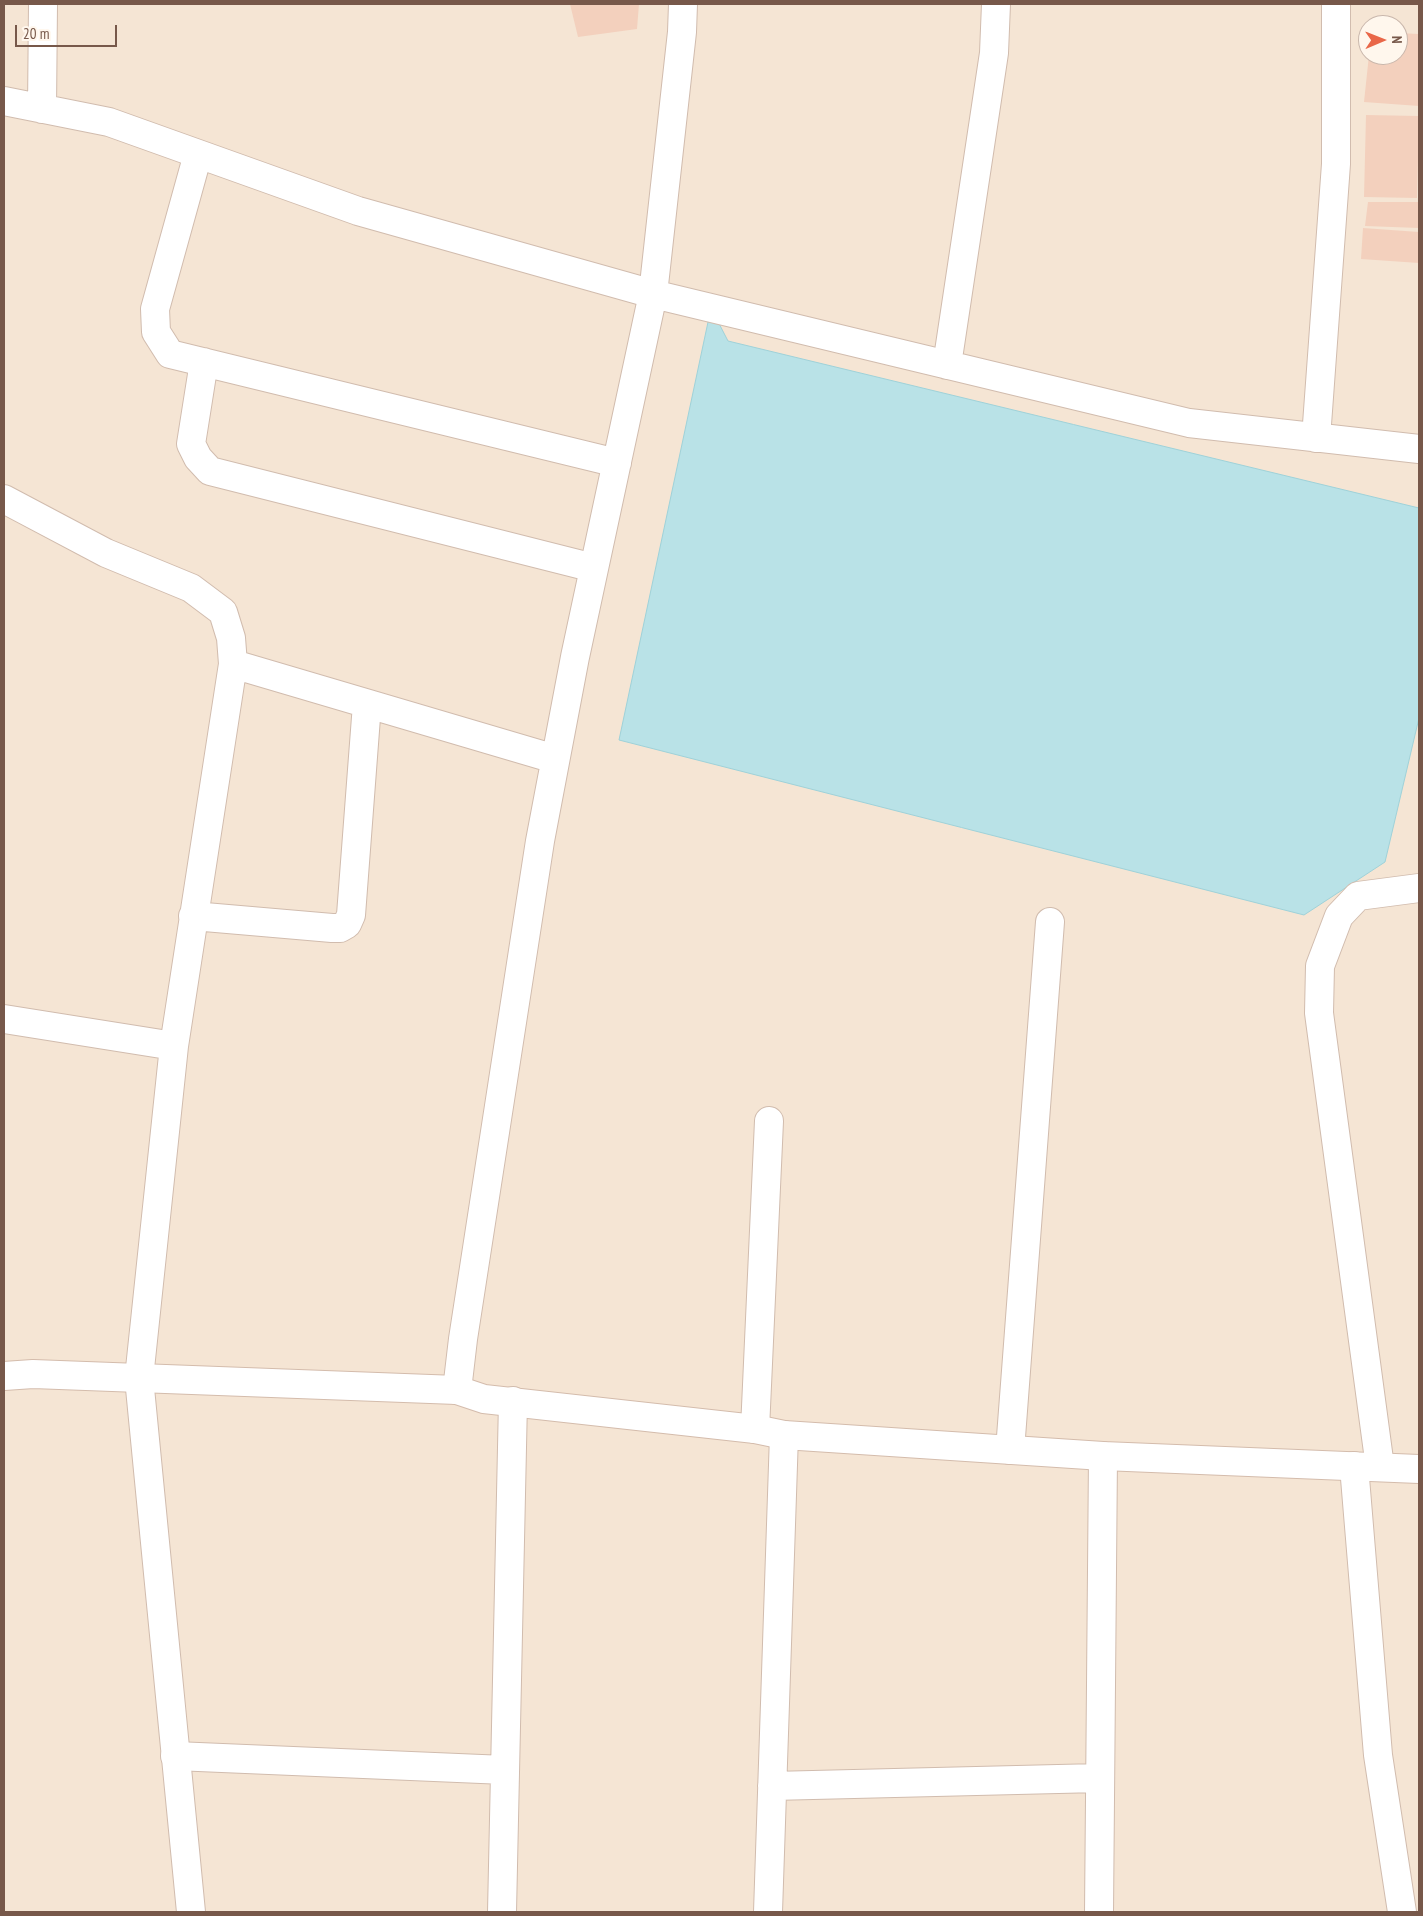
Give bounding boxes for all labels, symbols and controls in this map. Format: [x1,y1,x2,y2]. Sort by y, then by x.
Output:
scale bar [18,15,120,47]
north arrow [1358,15,1408,65]
text: 20 m [23,24,49,43]
text: N [1388,36,1406,44]

